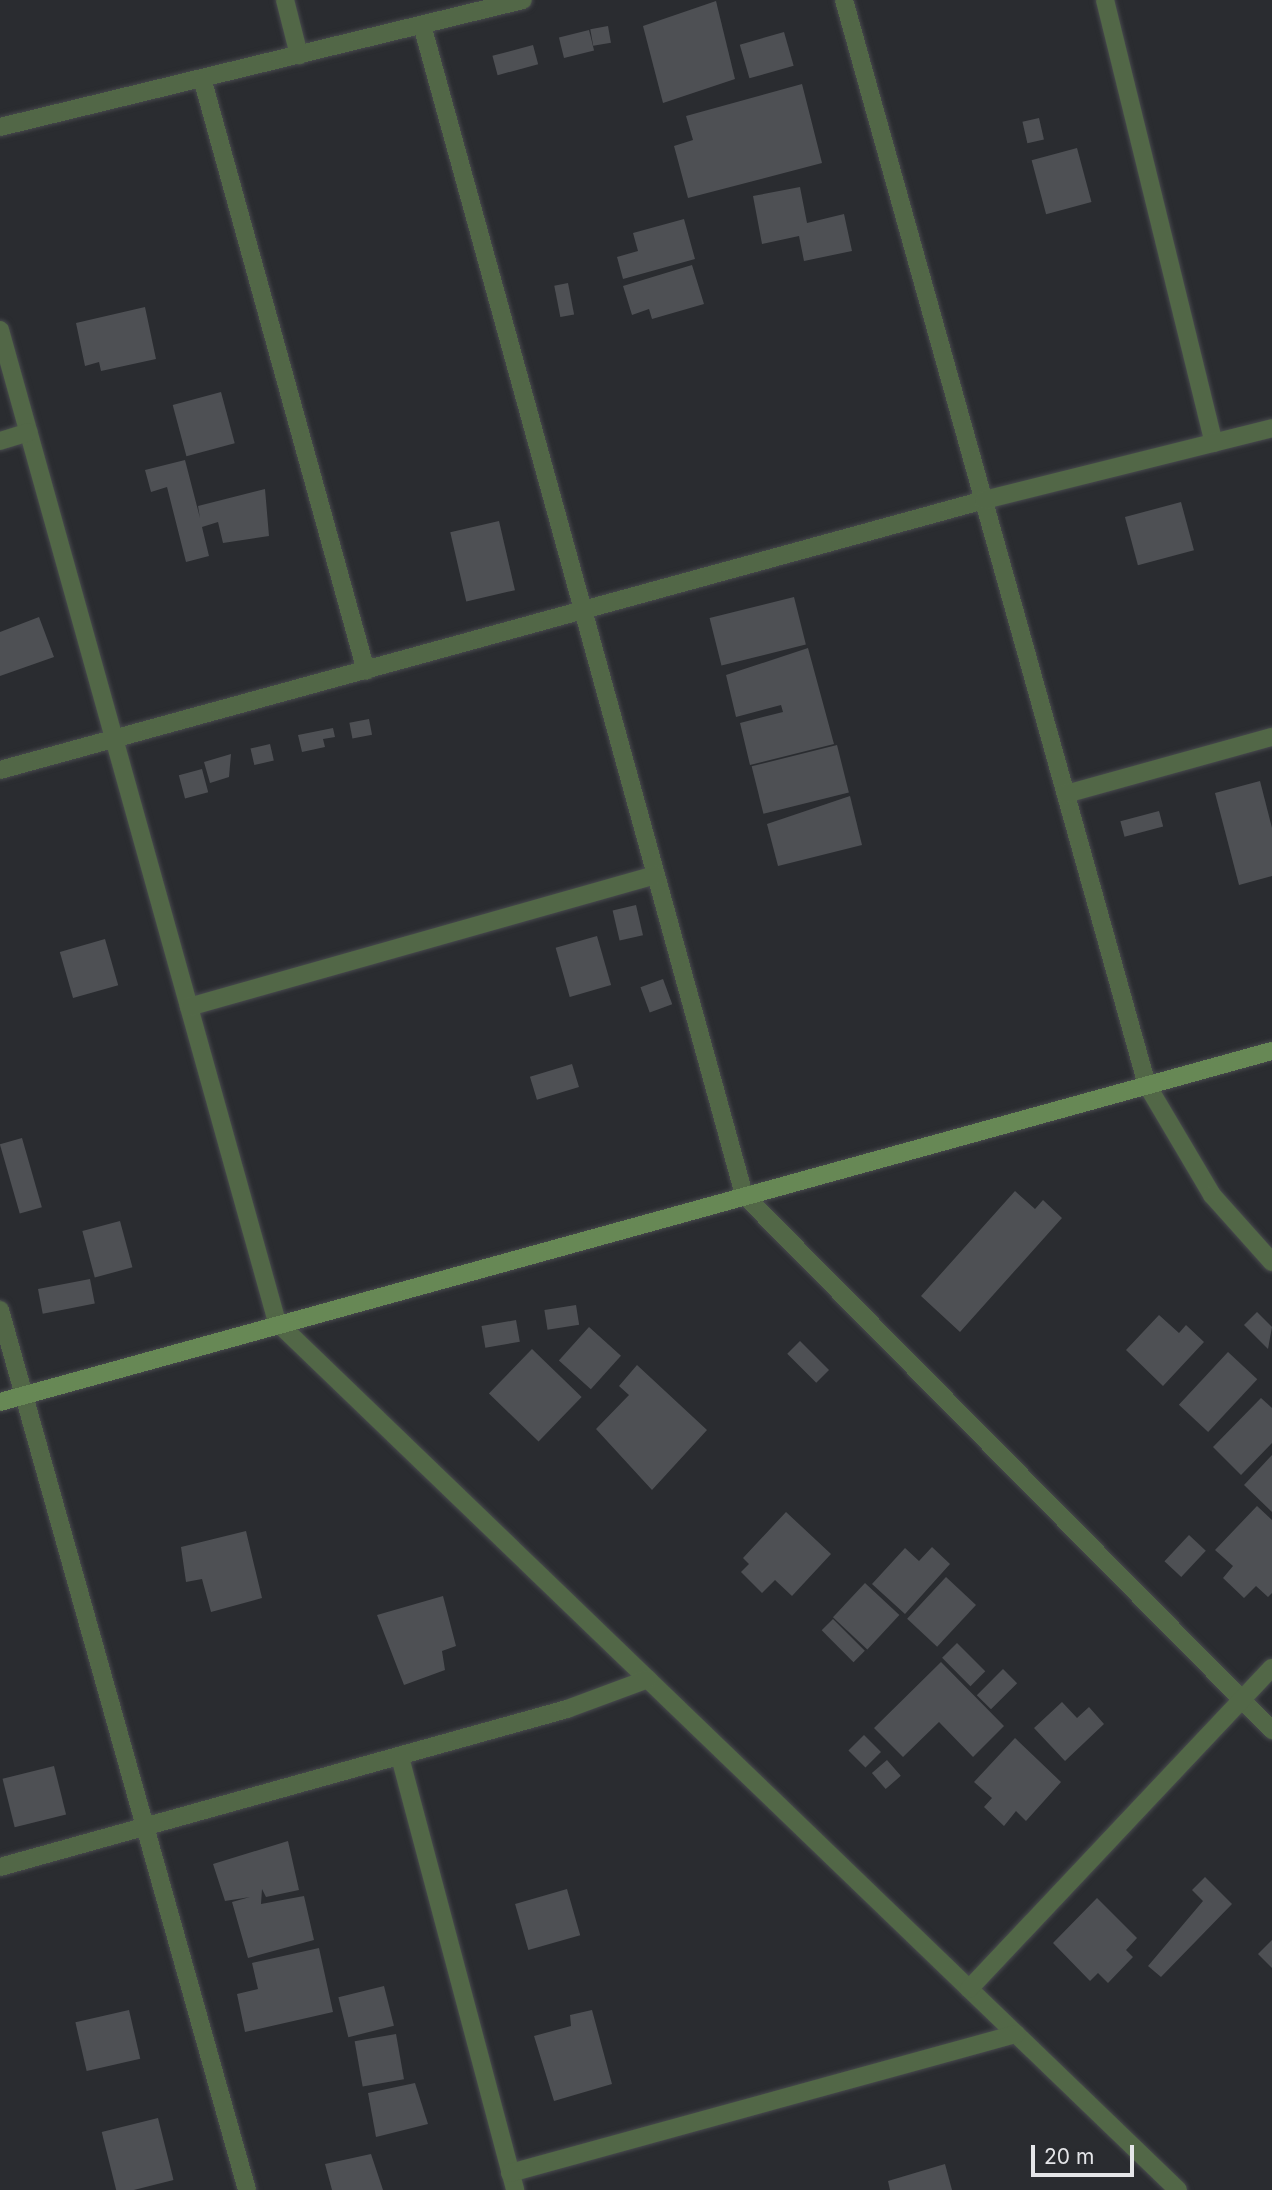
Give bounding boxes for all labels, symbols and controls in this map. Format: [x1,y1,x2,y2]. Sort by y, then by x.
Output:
scale bar [1034,2130,1137,2174]
text: 20 m [1044,2144,1094,2169]

